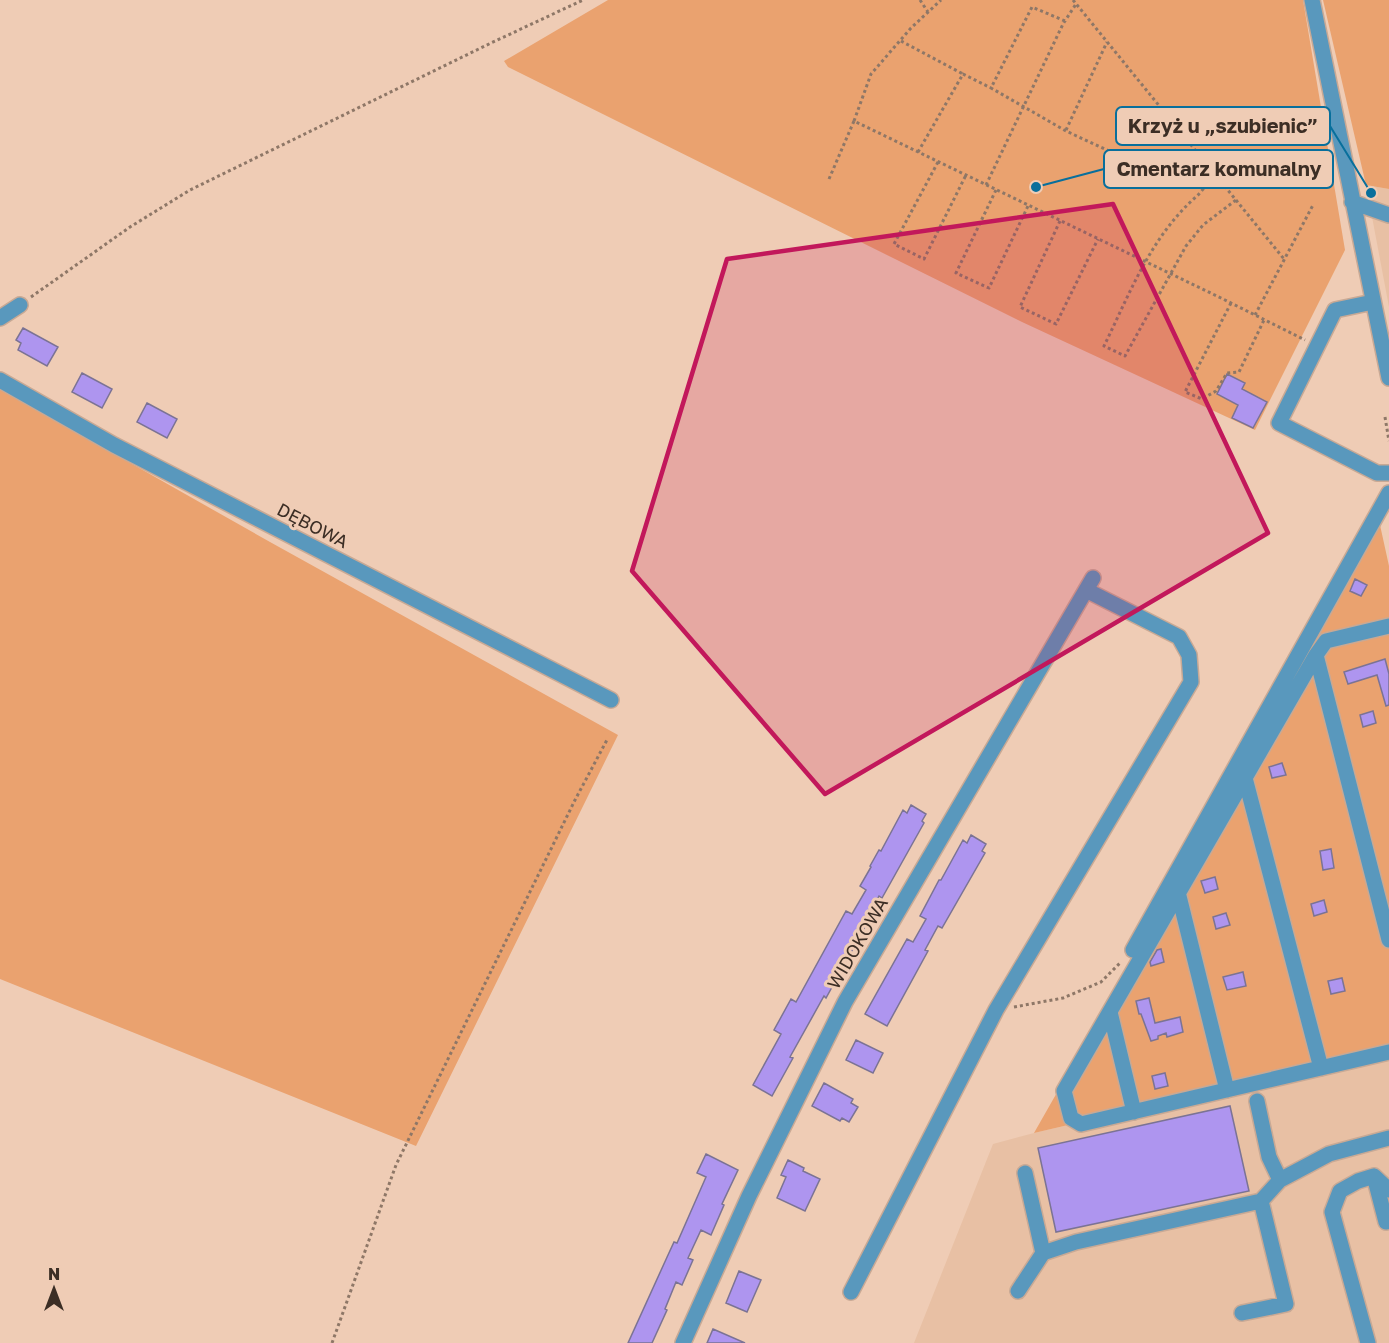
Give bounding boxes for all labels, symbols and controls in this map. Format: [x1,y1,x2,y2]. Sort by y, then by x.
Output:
callout: Krzyż u „szubienic” [1116,107,1330,145]
text: Krzyż u „szubienic” [1128,113,1318,137]
callout: Cmentarz komunalny [1104,150,1333,188]
text: Cmentarz komunalny [1116,156,1322,180]
street label: DĘBOWA [274,498,352,552]
street label: WIDOKOWA [822,893,892,993]
north arrow [24,1259,84,1319]
text: N [48,1264,60,1284]

